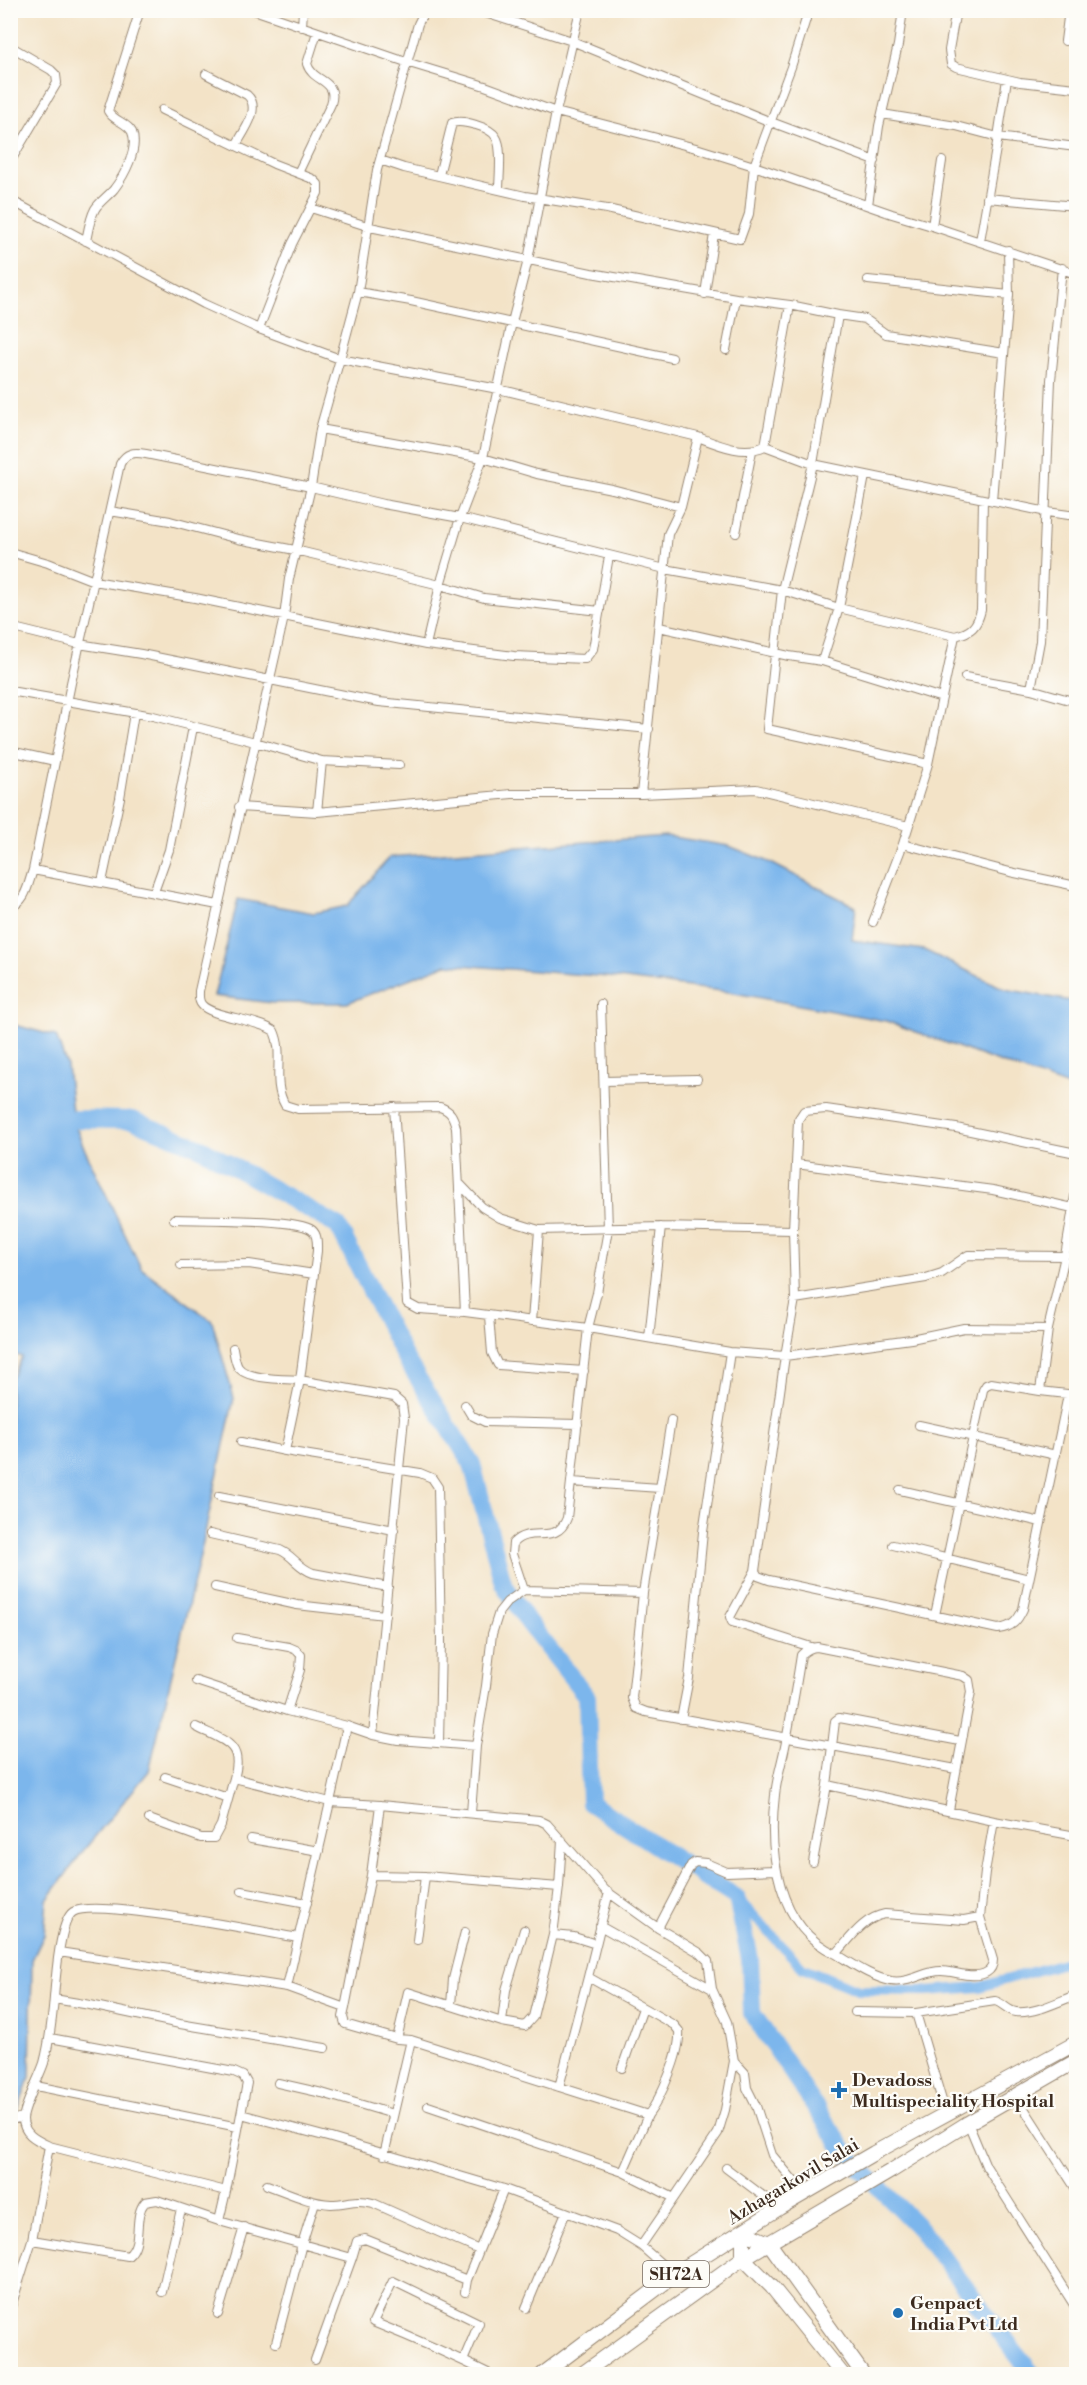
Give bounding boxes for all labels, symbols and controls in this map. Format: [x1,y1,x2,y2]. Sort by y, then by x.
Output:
place label: Devadoss Multispeciality Hospital [852,2069,1054,2113]
marker: Devadoss Multispeciality Hospital [830,2081,848,2099]
street label: Azhagarkovil Salai [722,2133,863,2230]
road number: SH72A [643,2261,709,2287]
place label: Genpact India Pvt Ltd [910,2292,1018,2336]
marker: Genpact India Pvt Ltd [891,2306,905,2320]

